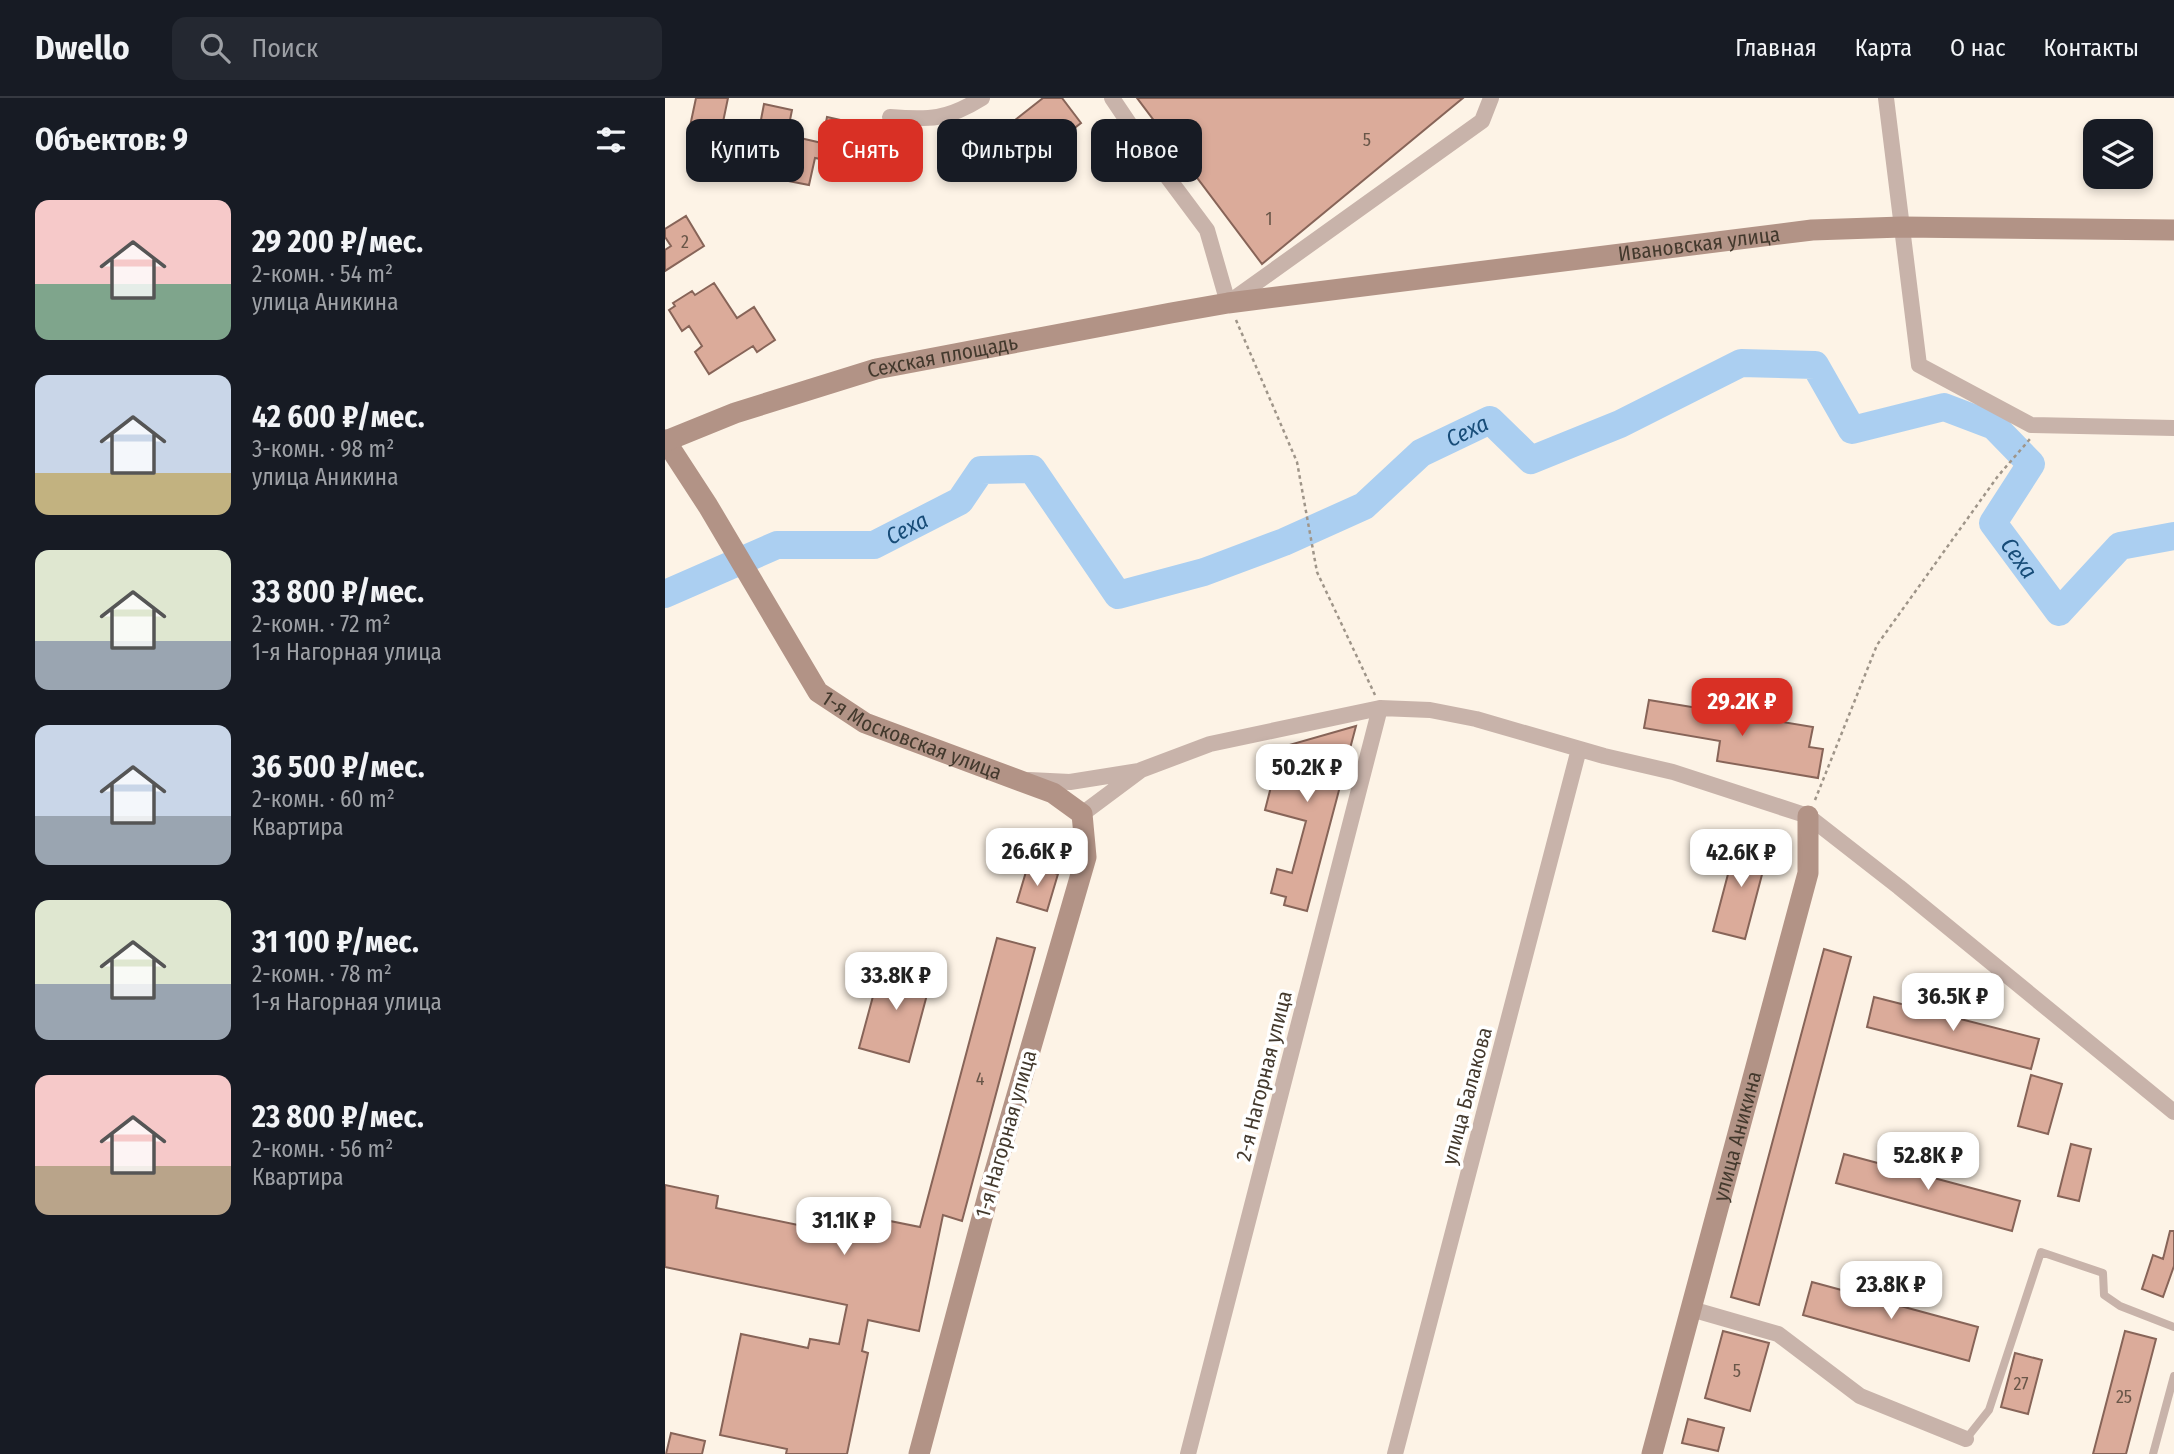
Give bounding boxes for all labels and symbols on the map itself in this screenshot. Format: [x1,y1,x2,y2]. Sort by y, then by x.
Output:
house number: 5 [1363,129,1371,151]
house number: 1 [1265,208,1273,230]
street label: Ивановская улица [1617,221,1781,267]
house number: 2 [681,231,689,253]
street label: Сехская площадь [864,329,1020,384]
water label: Сеха [1441,409,1493,453]
water label: Сеха [881,506,933,551]
water label: Сеха [1995,532,2043,584]
pin: 29.2K ₽ [1677,678,1807,738]
street label: 1-я Московская улица [817,685,1005,786]
pin: 50.2K ₽ [1242,744,1372,804]
pin: 26.6K ₽ [972,828,1102,888]
pin: 42.6K ₽ [1676,830,1806,889]
pin: 33.8K ₽ [831,953,961,1012]
pin: 36.5K ₽ [1888,974,2018,1033]
street label: 2-я Нагорная улица [1230,988,1298,1164]
street label: улица Балакова [1436,1024,1498,1168]
street label: 1-я Нагорная улица [970,1047,1042,1221]
house number: 4 [976,1068,985,1090]
street label: улица Аникина [1707,1068,1767,1204]
pin: 52.8K ₽ [1863,1132,1993,1192]
pin: 31.1K ₽ [779,1198,909,1257]
pin: 23.8K ₽ [1826,1262,1956,1321]
house number: 5 [1733,1360,1741,1382]
house number: 27 [2013,1373,2029,1395]
house number: 25 [2116,1386,2132,1408]

